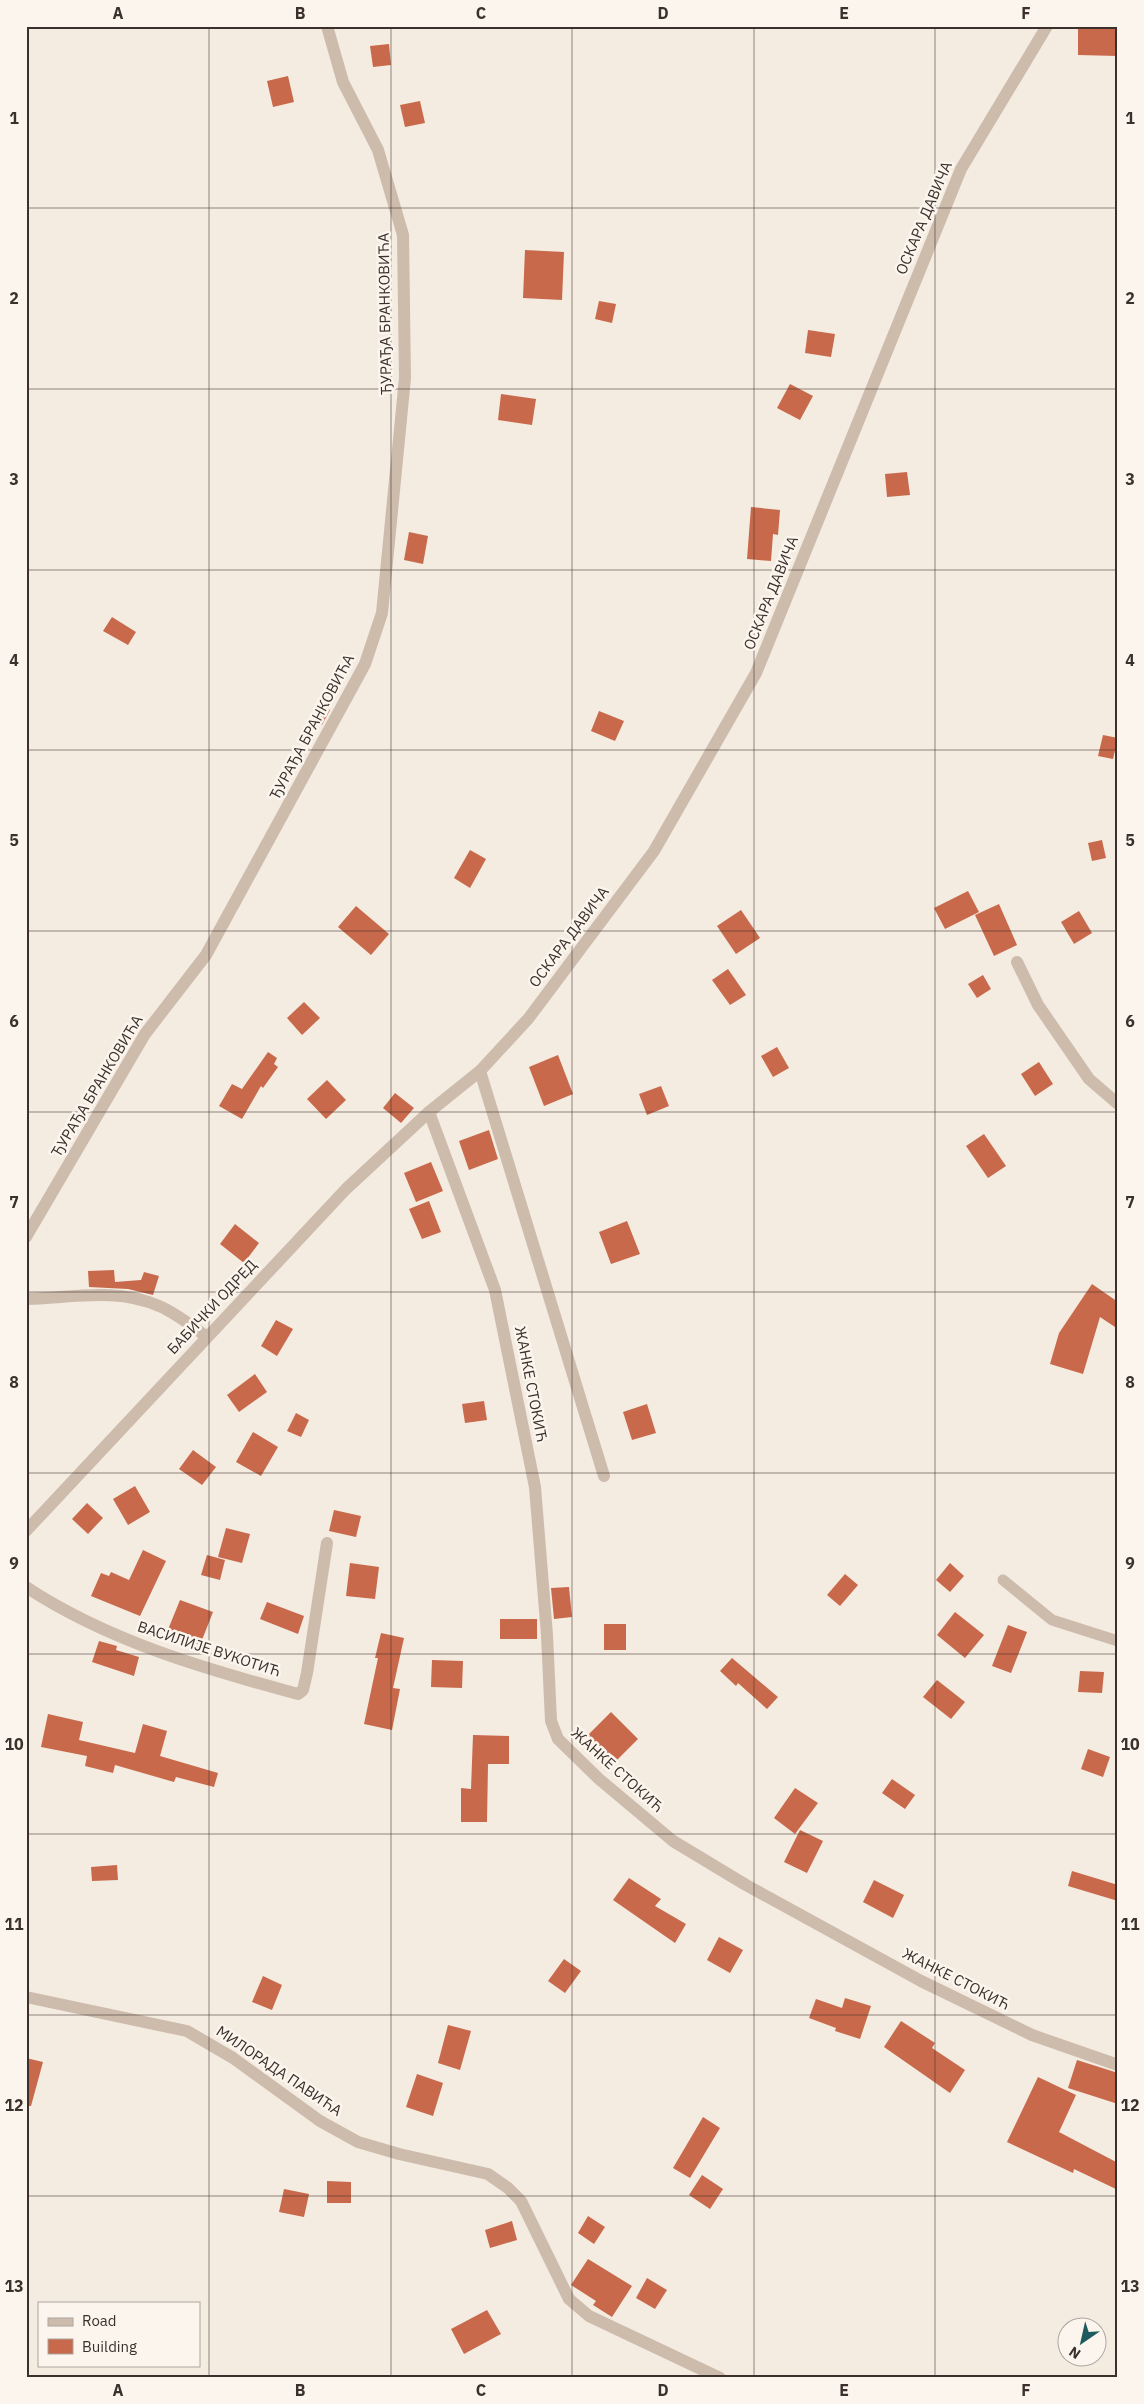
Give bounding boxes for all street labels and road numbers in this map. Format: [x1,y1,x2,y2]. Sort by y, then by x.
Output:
street label: ОСКАРА ДАВИЧА [891,158,956,277]
street label: ЂУРАЂА БРАНКОВИЋА [374,232,395,395]
street label: ОСКАРА ДАВИЧА [739,533,802,653]
street label: ЂУРАЂА БРАНКОВИЋА [265,650,358,803]
street label: ОСКАРА ДАВИЧА [525,882,613,991]
street label: ЂУРАЂА БРАНКОВИЋА [47,1011,147,1160]
street label: БАБИЧКИ ОДРЕД [163,1255,261,1358]
street label: ЖАНКЕ СТОКИЋ [511,1324,552,1444]
street label: ВАСИЛИЈЕ ВУКОТИЋ [135,1616,283,1681]
street label: ЖАНКЕ СТОКИЋ [567,1723,667,1816]
street label: ЖАНКЕ СТОКИЋ [899,1943,1013,2014]
street label: МИЛОРАДА ПАВИЋА [213,2021,346,2120]

